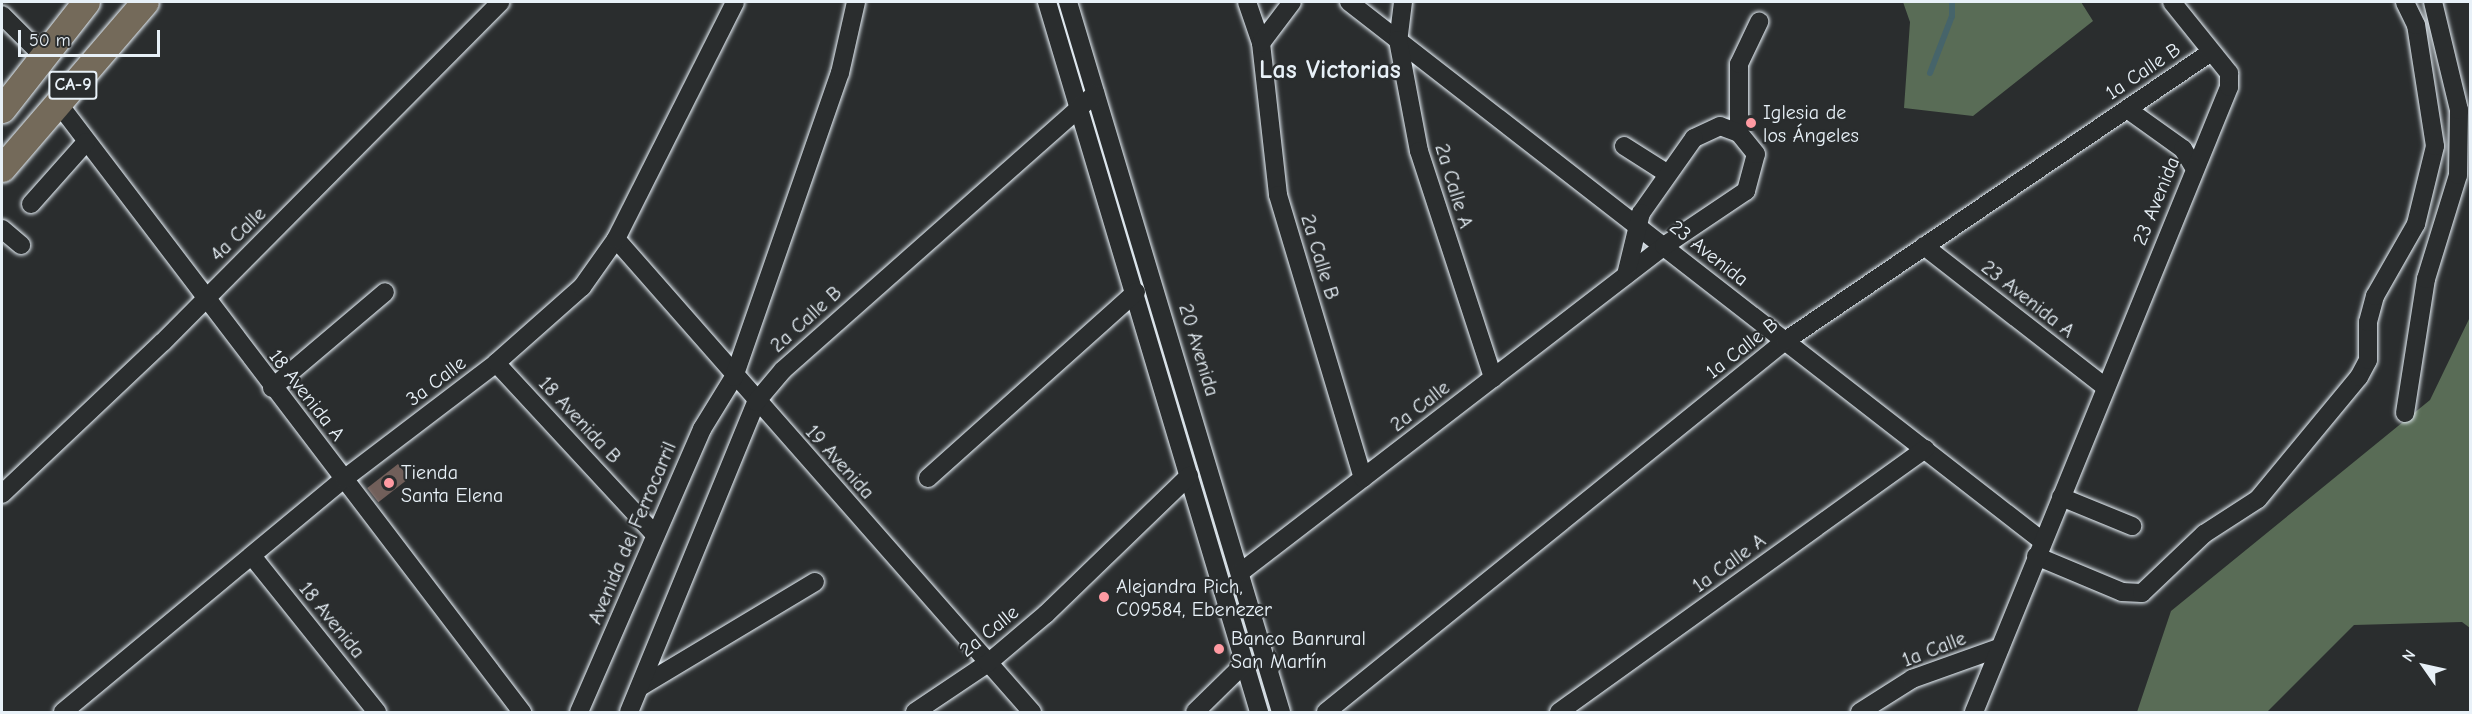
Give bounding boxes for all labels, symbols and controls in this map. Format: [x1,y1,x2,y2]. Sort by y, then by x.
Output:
scale bar [21,18,164,56]
text: 50 m [29,30,71,51]
street label: 1a Calle B [2101,37,2185,105]
district label: Las Victorias [1259,55,1401,87]
road number: CA-9 [48,70,98,100]
place label: Iglesia de los Ángeles [1763,100,1859,147]
marker: Iglesia de los Ángeles [1744,116,1758,130]
street label: 2a Calle A [1430,141,1478,231]
street label: 23 Avenida [2127,153,2185,249]
street label: 4a Calle [205,202,271,266]
street label: 2a Calle B [1296,211,1344,303]
street label: 23 Avenida [1665,215,1753,291]
street label: 23 Avenida A [1977,255,2079,343]
street label: 2a Calle B [765,281,847,357]
street label: 20 Avenida [1174,301,1224,399]
street label: 1a Calle B [1701,312,1783,384]
street label: 18 Avenida A [264,345,350,445]
street label: 3a Calle [401,351,471,411]
street label: 18 Avenida B [534,372,626,468]
street label: 2a Calle [1385,375,1455,437]
street label: 19 Avenida [801,420,879,504]
street label: Avenida del Ferrocarril [583,438,681,628]
place label: Tienda Santa Elena [401,460,503,507]
marker: Tienda Santa Elena [382,476,396,490]
street label: 1a Calle A [1688,528,1770,598]
place label: Alejandra Pich, C09584, Ebenezer [1116,574,1272,621]
street label: 18 Avenida [294,577,370,663]
marker: Alejandra Pich, C09584, Ebenezer [1097,590,1111,604]
street label: 2a Calle [955,600,1023,662]
place label: Banco Banrural San Martín [1231,626,1366,673]
street label: 1a Calle [1899,626,1969,672]
north arrow [2394,636,2454,696]
marker: Banco Banrural San Martín [1212,642,1226,656]
text: N [2399,647,2419,665]

